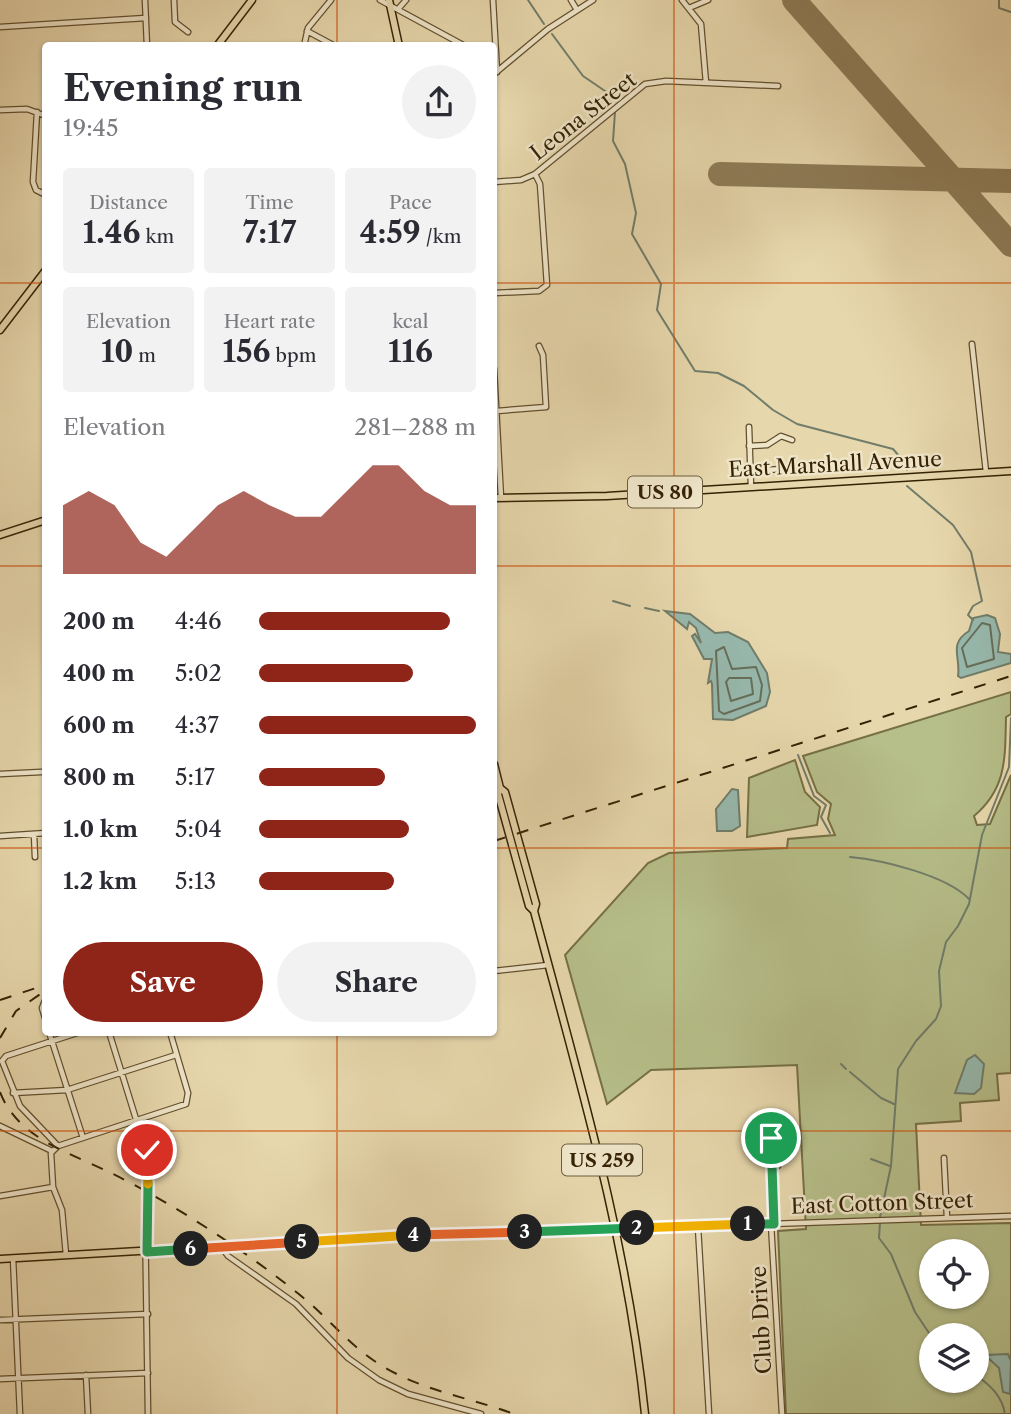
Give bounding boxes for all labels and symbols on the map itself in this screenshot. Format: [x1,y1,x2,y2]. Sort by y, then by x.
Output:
street label: Leona Street [525,67,641,165]
street label: East Marshall Avenue [728,446,942,482]
road number: US 80 [628,477,702,508]
pin [741,1108,801,1168]
pin [117,1120,177,1180]
road number: US 259 [562,1144,642,1176]
street label: East Cotton Street [790,1187,974,1219]
pin: 1 [730,1206,766,1242]
pin: 2 [620,1210,654,1246]
pin: 3 [508,1214,542,1250]
pin: 4 [396,1218,432,1252]
pin: 5 [284,1224,320,1260]
pin: 6 [174,1232,208,1266]
street label: Club Drive [746,1265,776,1375]

